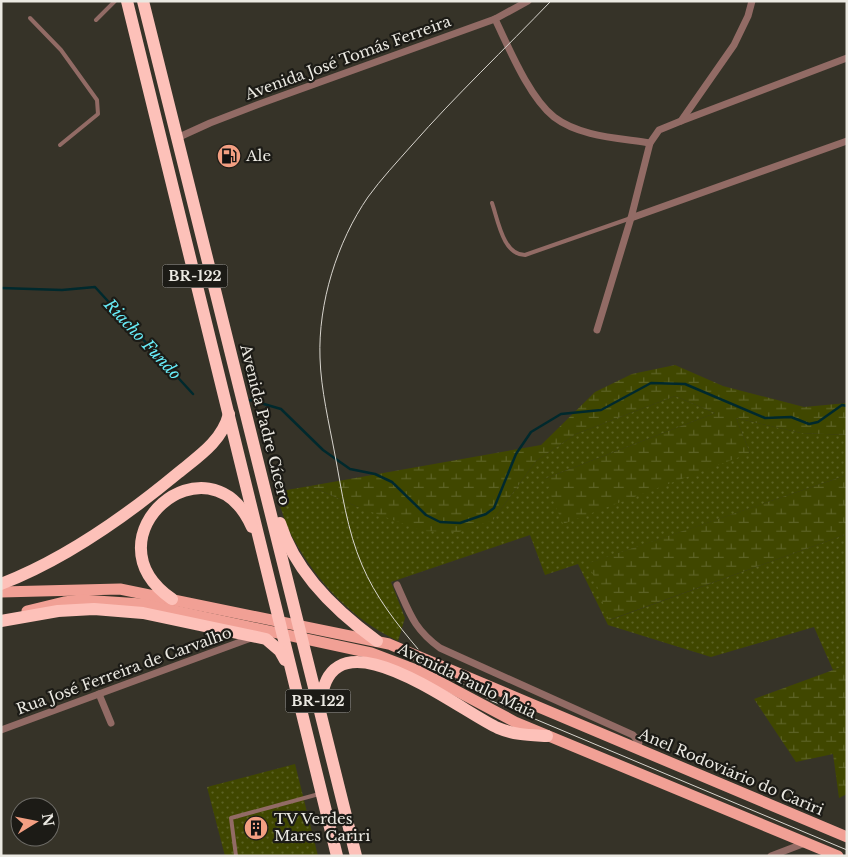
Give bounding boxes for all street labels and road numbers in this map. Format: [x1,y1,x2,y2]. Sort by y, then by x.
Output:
street label: Avenida José Tomás Ferreira [241,11,454,104]
road number: BR-122 [162,264,228,288]
street label: Avenida Padre Cícero [236,341,295,508]
street label: Rua José Ferreira de Carvalho [14,623,234,718]
street label: Avenida Paulo Maia [394,638,540,723]
road number: BR-122 [286,689,350,712]
street label: Anel Rodoviário do Cariri [635,724,826,819]

